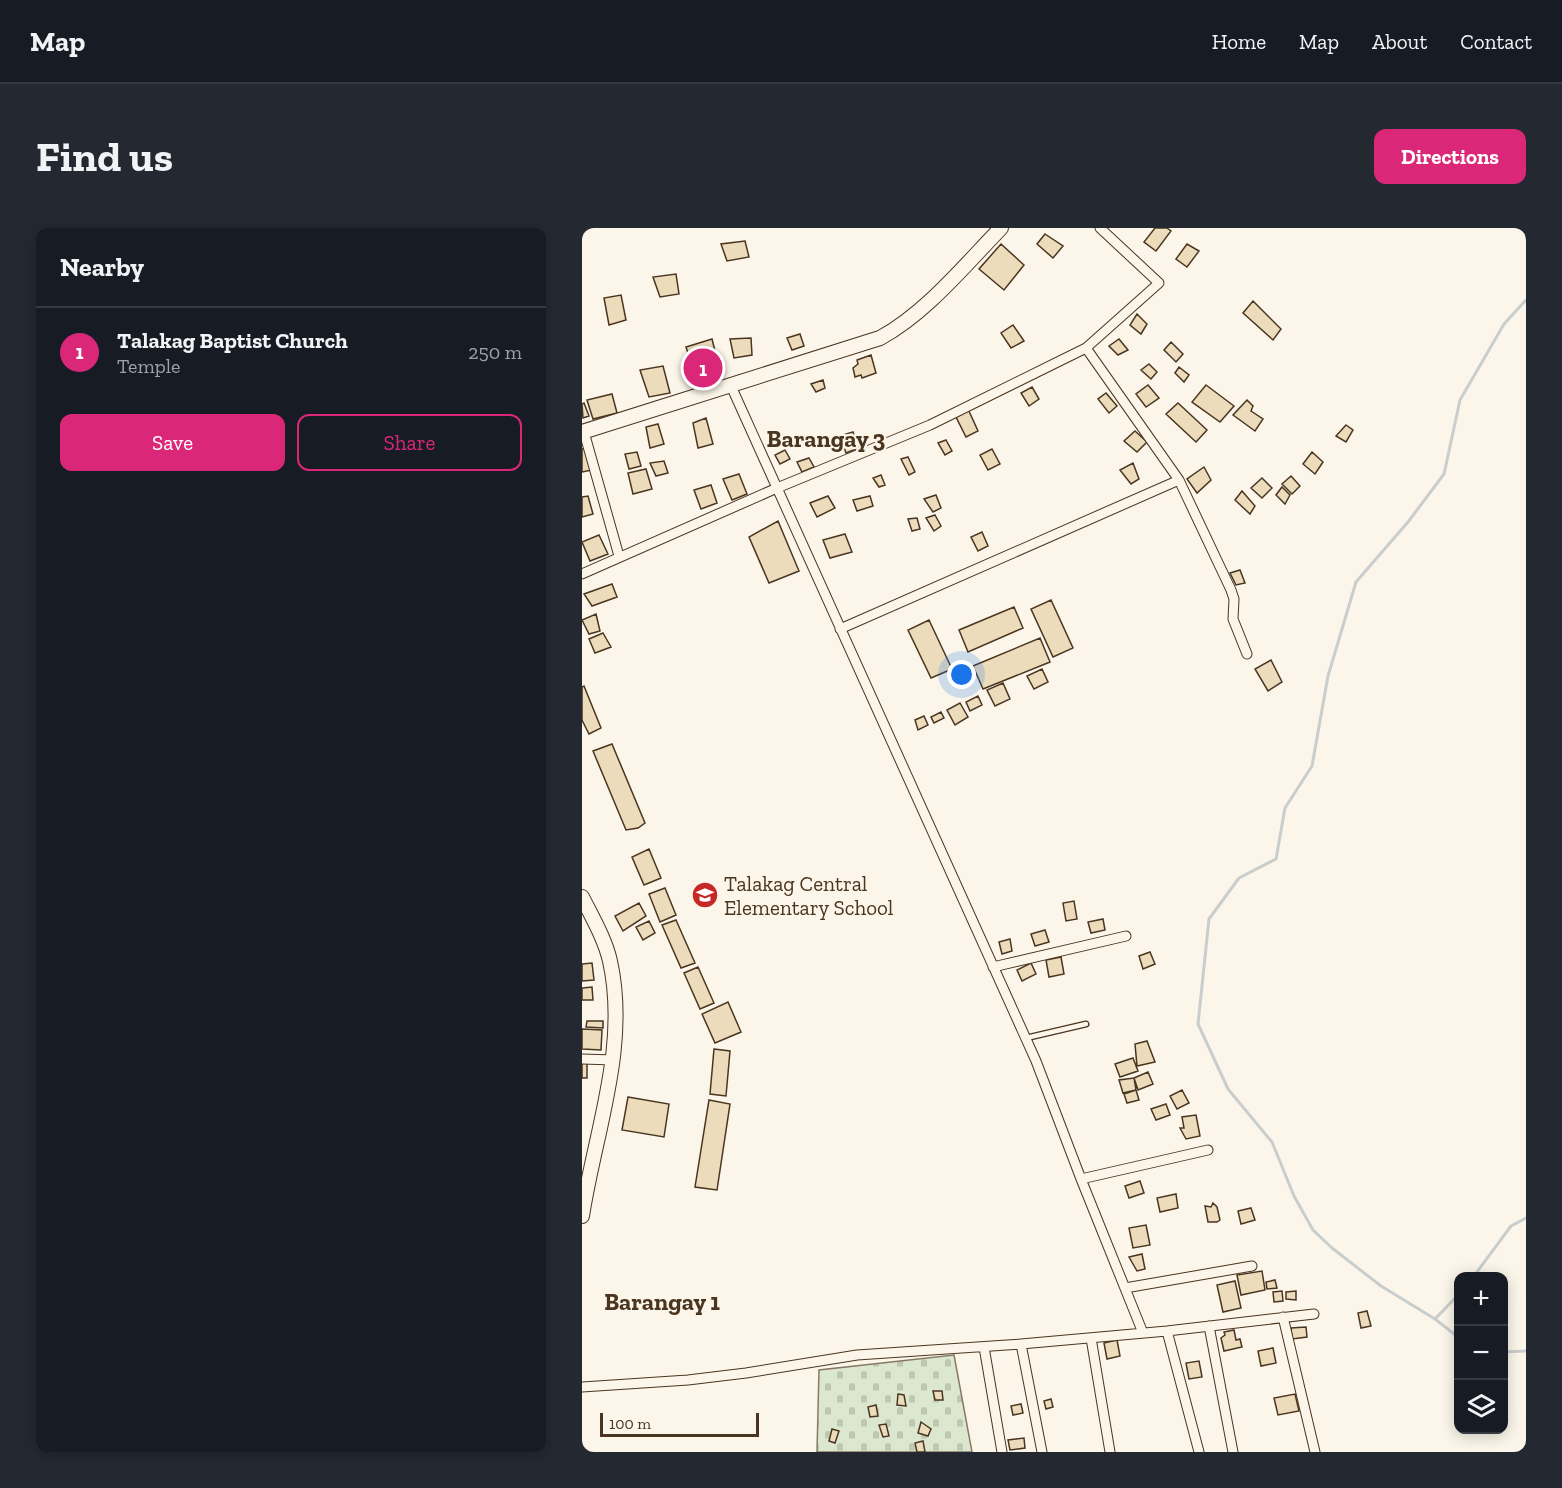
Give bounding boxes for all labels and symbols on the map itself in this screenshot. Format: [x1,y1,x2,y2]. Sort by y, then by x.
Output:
pin: 1 [684,346,722,390]
district label: Barangay 3 [767,424,886,453]
your location [947,660,976,689]
place label: Talakag Central Elementary School [724,871,894,920]
school or university icon: Talakag Central Elementary School [690,880,720,910]
district label: Barangay 1 [604,1287,720,1316]
scale bar [600,1410,759,1438]

